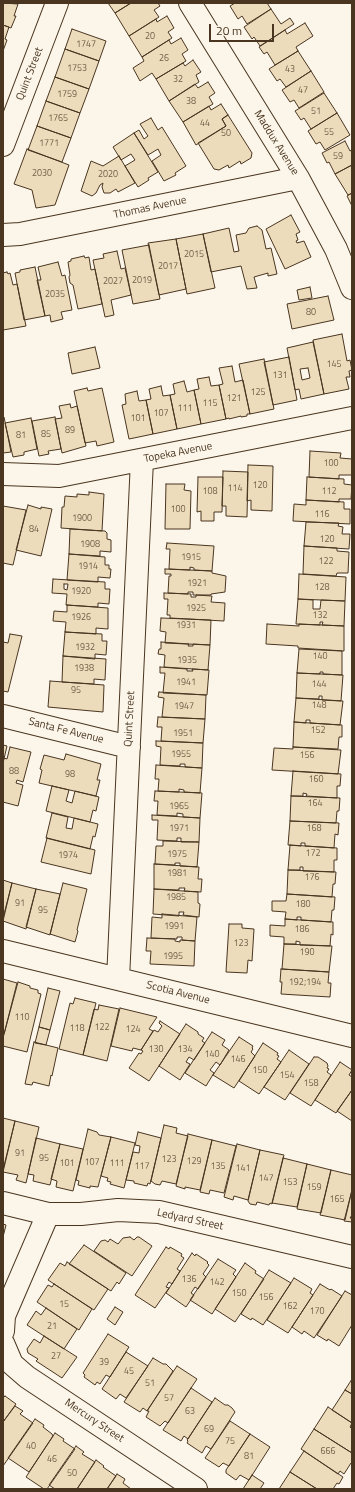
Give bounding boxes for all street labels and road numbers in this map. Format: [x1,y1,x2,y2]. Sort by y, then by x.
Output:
street label: Quint Street [14,45,46,103]
street label: Maddux Avenue [251,108,301,178]
street label: Thomas Avenue [112,194,188,222]
street label: Topeka Avenue [143,440,213,466]
street label: Quint Street [122,691,138,747]
street label: Santa Fe Avenue [27,715,105,747]
street label: Scotia Avenue [145,979,211,1007]
street label: Ledyard Street [156,1207,224,1233]
street label: Mercury Street [62,1396,126,1446]

